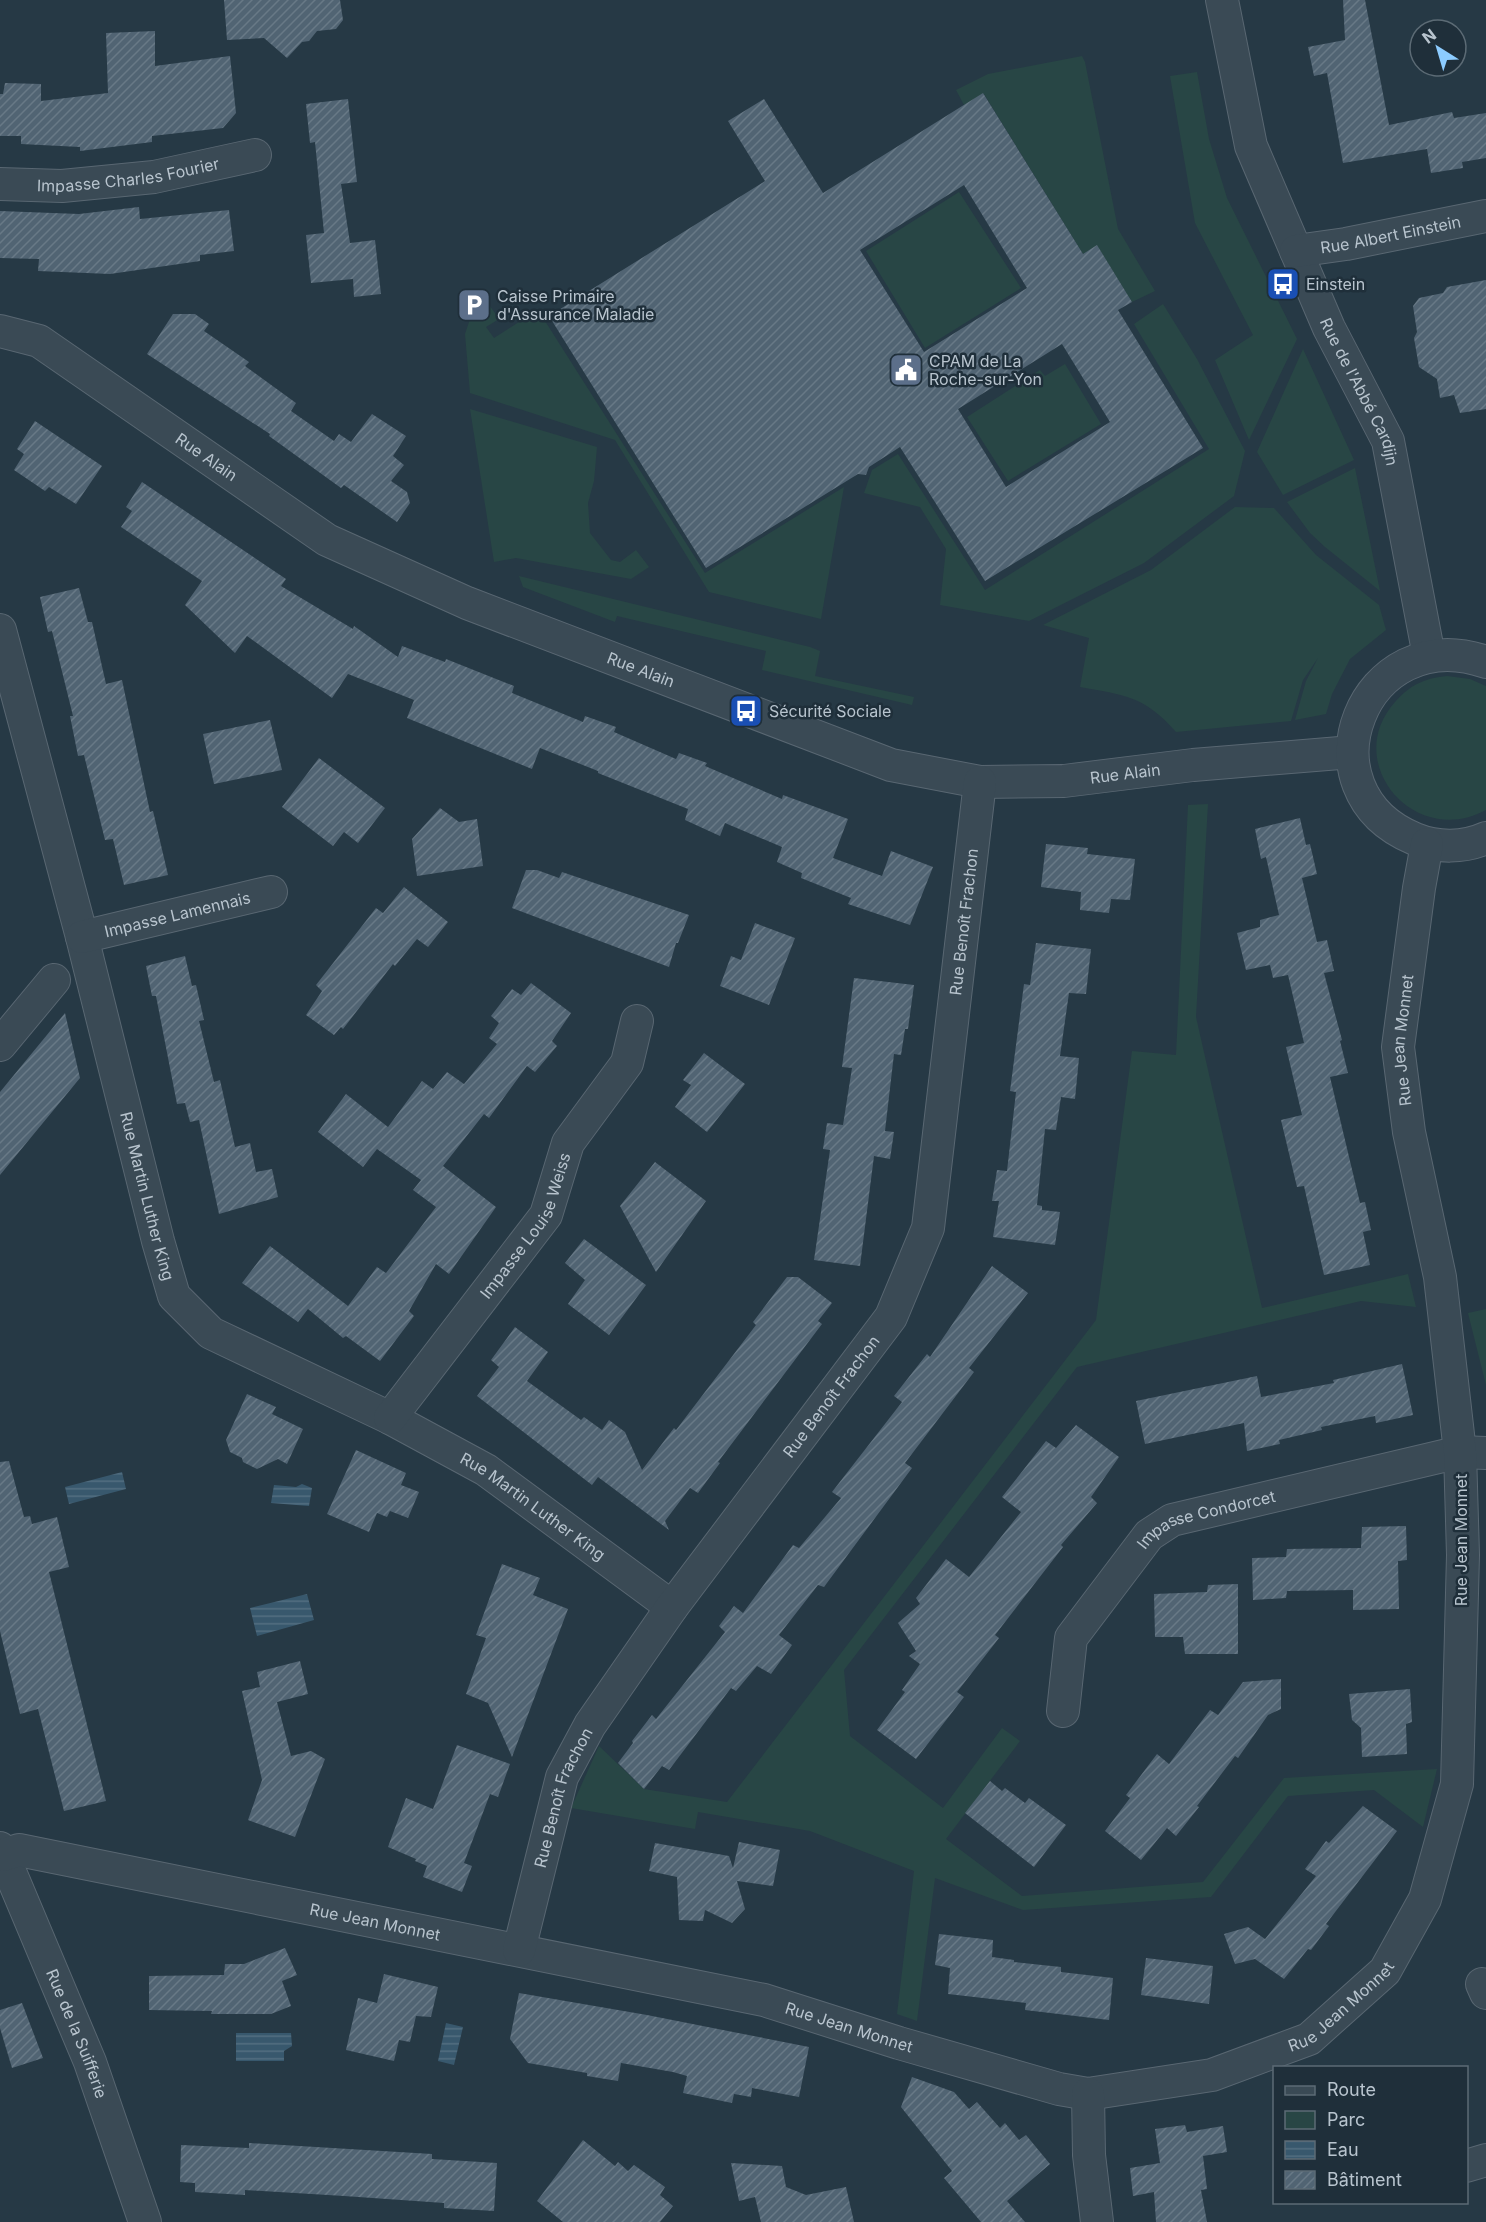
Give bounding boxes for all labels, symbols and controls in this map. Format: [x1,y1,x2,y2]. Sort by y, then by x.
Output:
north arrow [1408,18,1468,78]
text: N [1418,24,1440,48]
street label: Impasse Charles Fourier [37,153,221,196]
street label: Rue Albert Einstein [1319,211,1463,257]
bus stop icon: Einstein [1265,266,1301,302]
place label: Einstein [1306,274,1365,294]
place label: Caisse Primaire d'Assurance Maladie [497,286,654,324]
parking icon: Caisse Primaire d'Assurance Maladie [456,287,492,323]
street label: Rue de l'Abbé Cardijn [1316,315,1402,467]
place label: CPAM de La Roche-sur-Yon [929,351,1042,389]
public building icon: CPAM de La Roche-sur-Yon [888,352,924,388]
street label: Rue Alain [172,428,241,485]
street label: Rue Alain [604,647,678,691]
bus stop icon: Sécurité Sociale [728,693,764,729]
place label: Sécurité Sociale [769,701,891,721]
street label: Rue Alain [1089,759,1162,788]
street label: Rue Benoît Frachon [945,847,982,996]
street label: Impasse Lamennais [102,887,252,941]
street label: Rue Jean Monnet [1388,973,1417,1107]
street label: Rue Martin Luther King [116,1110,179,1283]
street label: Impasse Louise Weiss [476,1150,574,1303]
street label: Rue Benoît Frachon [779,1331,884,1461]
street label: Rue Martin Luther King [457,1448,609,1564]
street label: Rue Jean Monnet [1451,1474,1471,1606]
street label: Impasse Condorcet [1132,1486,1277,1553]
street label: Rue Benoît Frachon [530,1724,597,1870]
street label: Rue Jean Monnet [308,1899,442,1945]
street label: Rue Jean Monnet [1285,1958,1398,2056]
street label: Rue de la Suifferie [42,1966,112,2101]
street label: Rue Jean Monnet [783,1997,915,2056]
legend [1273,2066,1468,2204]
text: Route [1327,2079,1376,2100]
text: Parc [1327,2109,1365,2130]
text: Eau [1327,2139,1359,2160]
text: Bâtiment [1327,2169,1402,2190]

